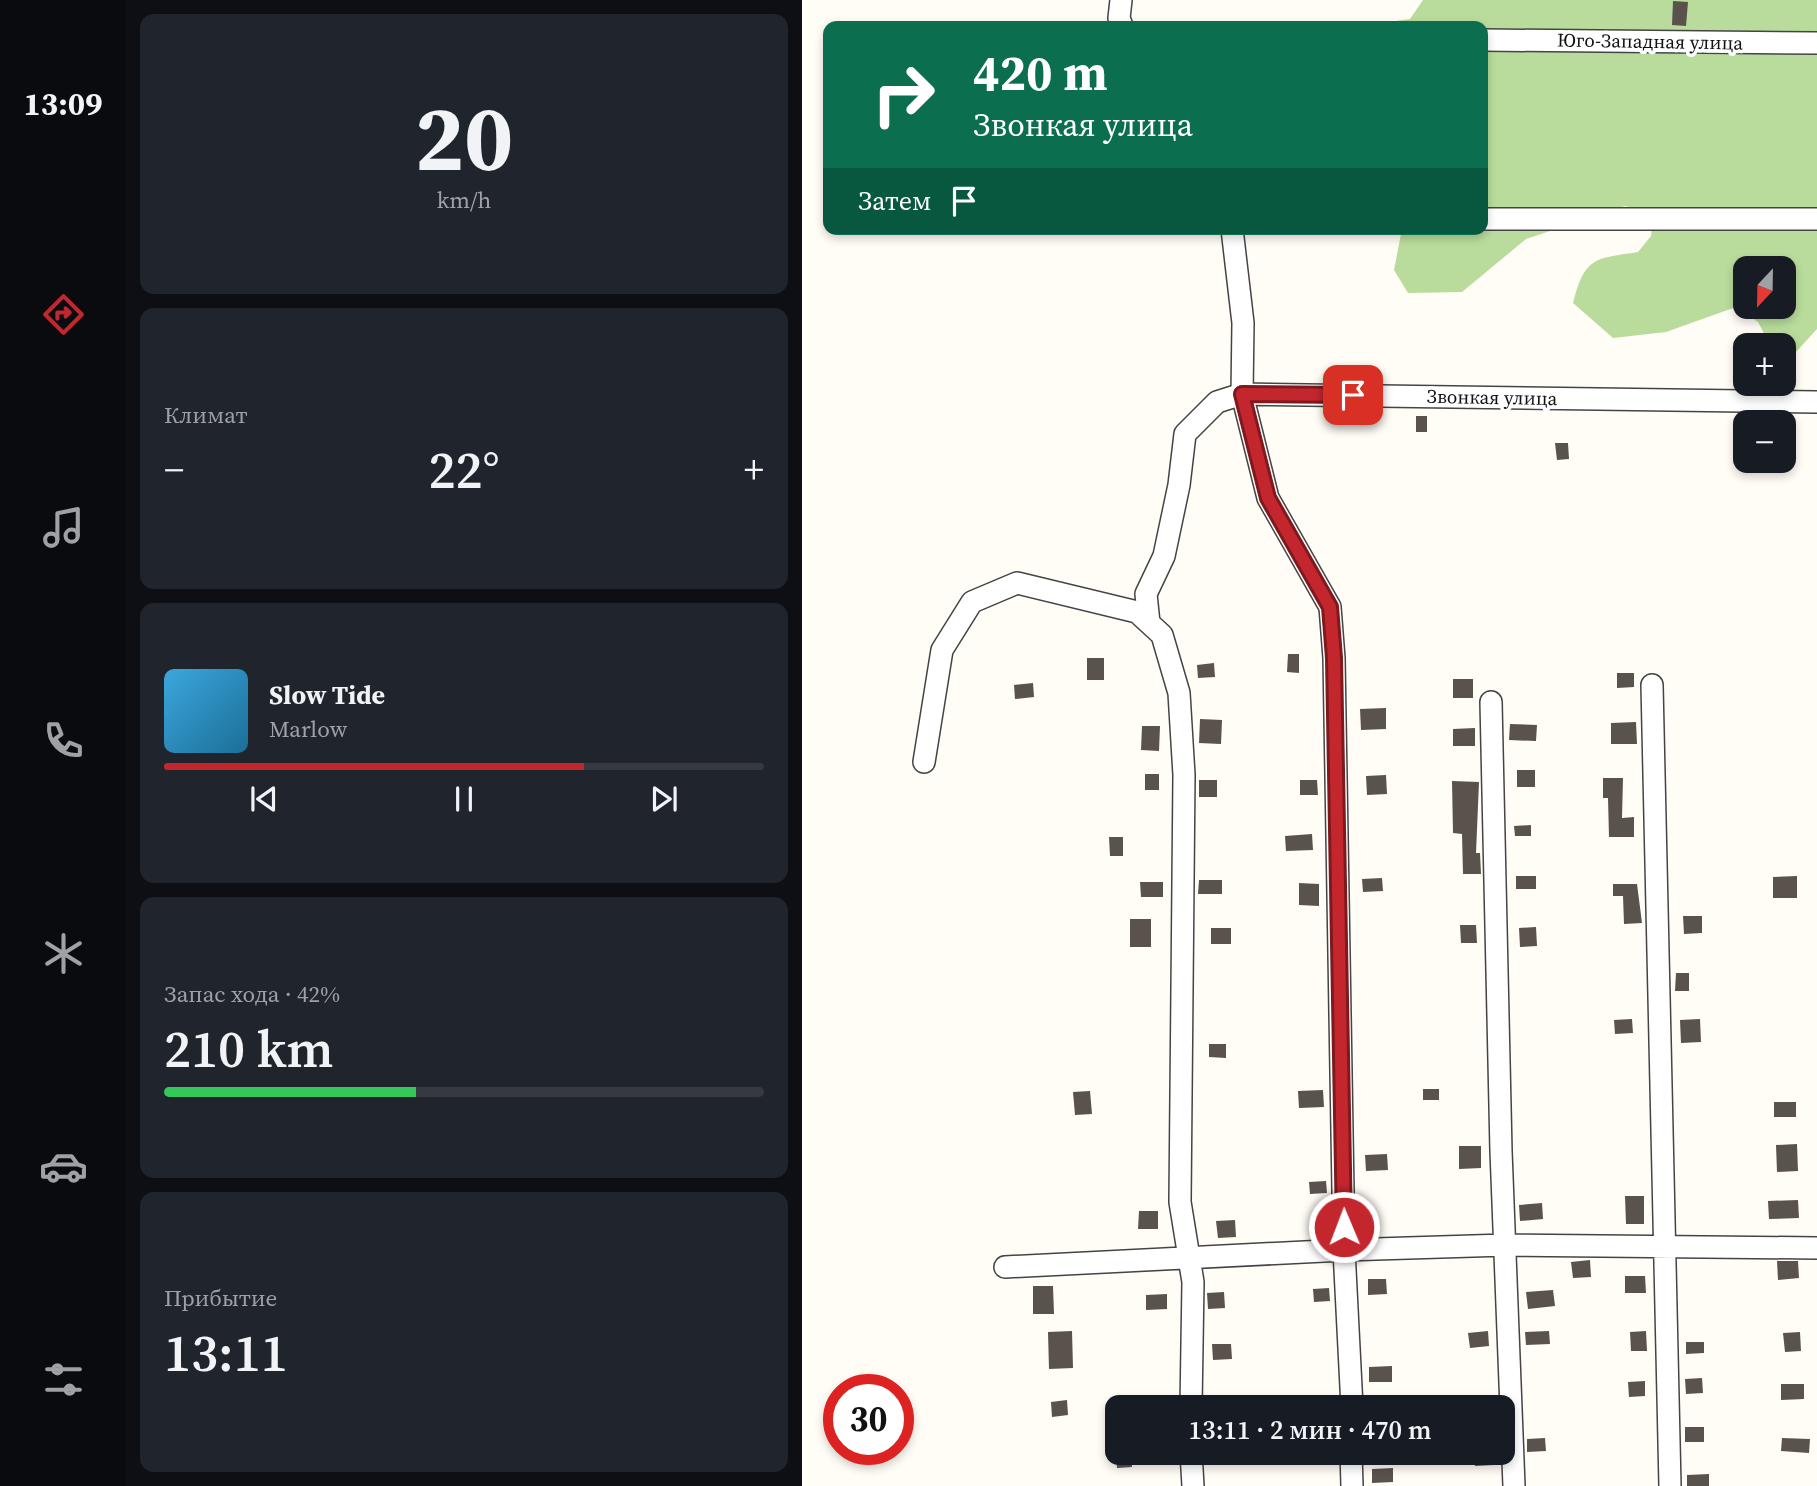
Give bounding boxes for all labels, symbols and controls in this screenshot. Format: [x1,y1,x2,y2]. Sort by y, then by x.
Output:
street label: Юго-Западная улица [1557,26,1744,56]
text: 420 m [973,39,1108,106]
icon: right [858,49,949,140]
text: 20 [415,76,513,200]
text: 13:09 [24,82,102,126]
text: Звонкая улица [973,103,1193,147]
icon: arrive [945,182,983,220]
text: Затем [858,183,931,219]
text: km/h [437,184,491,216]
north arrow [1733,256,1796,318]
map controls [1733,256,1796,473]
icon: directions [39,290,88,339]
button: + [1733,333,1796,396]
pin [1323,365,1383,425]
icon: arrive [1334,376,1372,414]
street label: Звонкая улица [1426,383,1558,411]
text: Климат [164,399,248,431]
button: − [1733,410,1796,473]
text: 22° [428,434,500,505]
text: − [164,444,184,496]
text: + [744,444,764,496]
icon: music [39,503,88,552]
text: Slow Tide [269,677,385,713]
text: Marlow [269,713,347,745]
icon: phone [39,716,88,765]
icon: previous [245,780,283,818]
icon: pause [445,780,483,818]
icon: next [645,780,683,818]
icon: climate [39,929,88,978]
text: Запас хода · 42% [164,978,340,1010]
text: 210 km [164,1013,333,1084]
icon: car [39,1142,88,1191]
position arrow [1307,1190,1381,1264]
text: Прибытие [164,1282,277,1314]
text: 13:11 [164,1317,288,1388]
icon: filters [39,1355,88,1404]
speed limit sign: 30 [823,1374,914,1465]
text: 13:11 · 2 мин · 470 m [1189,1412,1431,1448]

